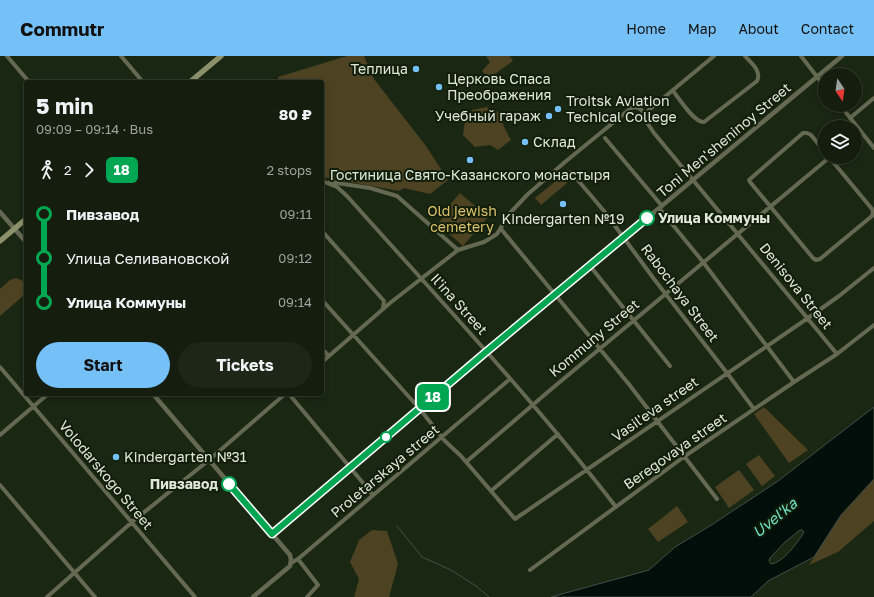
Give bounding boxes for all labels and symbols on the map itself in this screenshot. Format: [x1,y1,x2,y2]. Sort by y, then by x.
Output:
place label: Теплица [351,60,408,77]
marker: Теплица [411,64,421,74]
north arrow [818,68,862,112]
place label: Церковь Спаса Преображения [447,70,552,103]
street label: Toni Men'sheninoy Street [653,79,794,201]
marker: Церковь Спаса Преображения [434,82,444,92]
place label: Troitsk Aviation Techical College [566,92,677,125]
marker: Troitsk Aviation Techical College [553,104,563,114]
place label: Учебный гараж [435,107,541,124]
marker: Учебный гараж [544,111,554,121]
place label: Склад [533,133,576,150]
marker: Склад [520,137,530,147]
marker: Гостиница Свято-Казанского монастыря [465,155,475,165]
place label: Гостиница Свято-Казанского монастыря [330,166,610,183]
marker: Kindergarten №19 [558,199,568,209]
park label: Old jewish cemetery [427,202,497,235]
place label: Улица Коммуны [658,209,770,226]
place label: Kindergarten №19 [502,210,624,227]
marker: Улица Коммуны [639,210,655,226]
street label: Denisova Street [756,239,836,332]
street label: Rabochaya Street [638,240,723,345]
street label: Il'ina Street [427,270,491,338]
street label: Kommuny Street [545,295,642,380]
street label: Vasil'eva street [608,373,701,445]
line badge: 18 [415,384,451,410]
street label: Beregovaya street [620,409,729,492]
street label: Volodarskogo Street [56,417,157,533]
street label: Proletarskaya street [327,420,442,521]
unlabelled marker [380,431,392,443]
place label: Kindergarten №31 [124,448,247,465]
marker: Kindergarten №31 [111,452,121,462]
place label: Пивзавод [150,475,218,492]
marker: Пивзавод [221,476,237,492]
water label: Uvel'ka [748,494,801,541]

